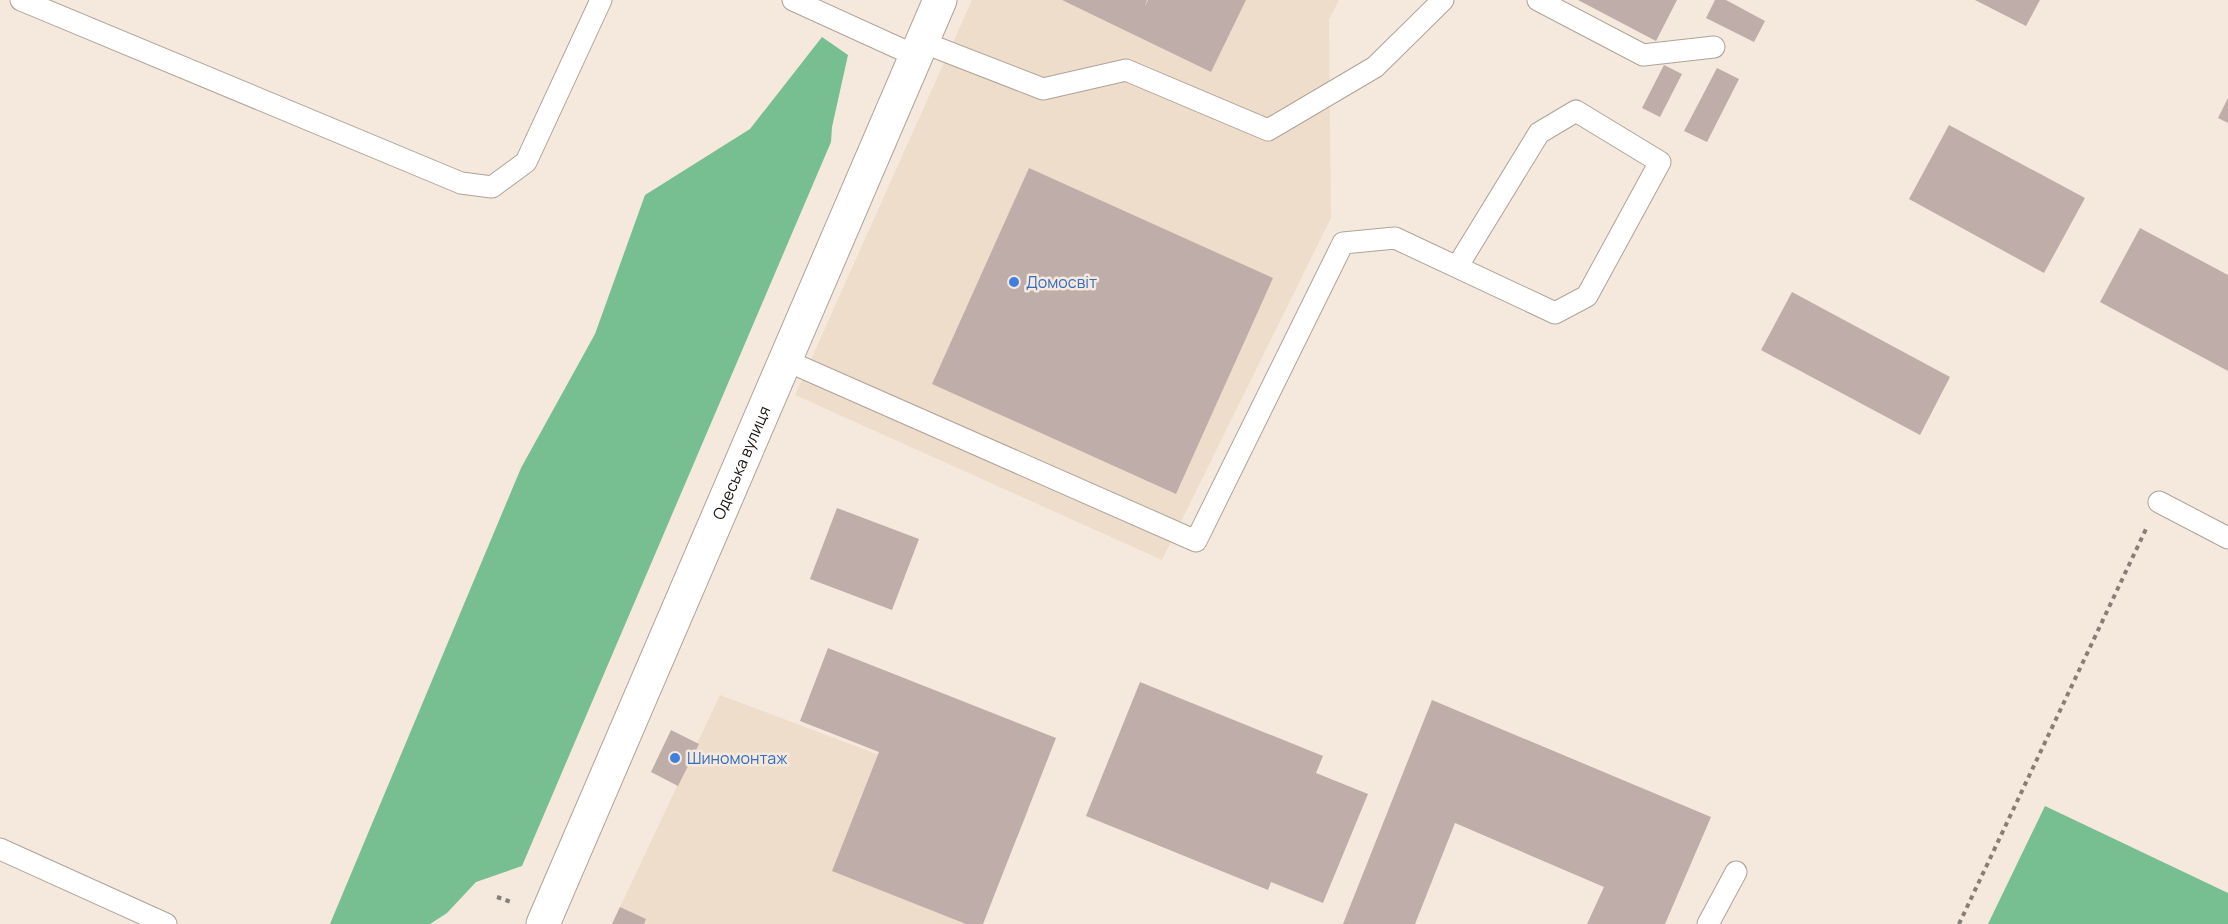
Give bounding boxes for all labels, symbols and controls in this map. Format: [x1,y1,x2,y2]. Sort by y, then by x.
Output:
place label: Домосвіт [1026,271,1097,293]
marker: Домосвіт [1007,275,1021,289]
street label: Одеська вулиця [707,403,775,523]
place label: Шиномонтаж [687,747,788,769]
marker: Шиномонтаж [668,751,682,765]

